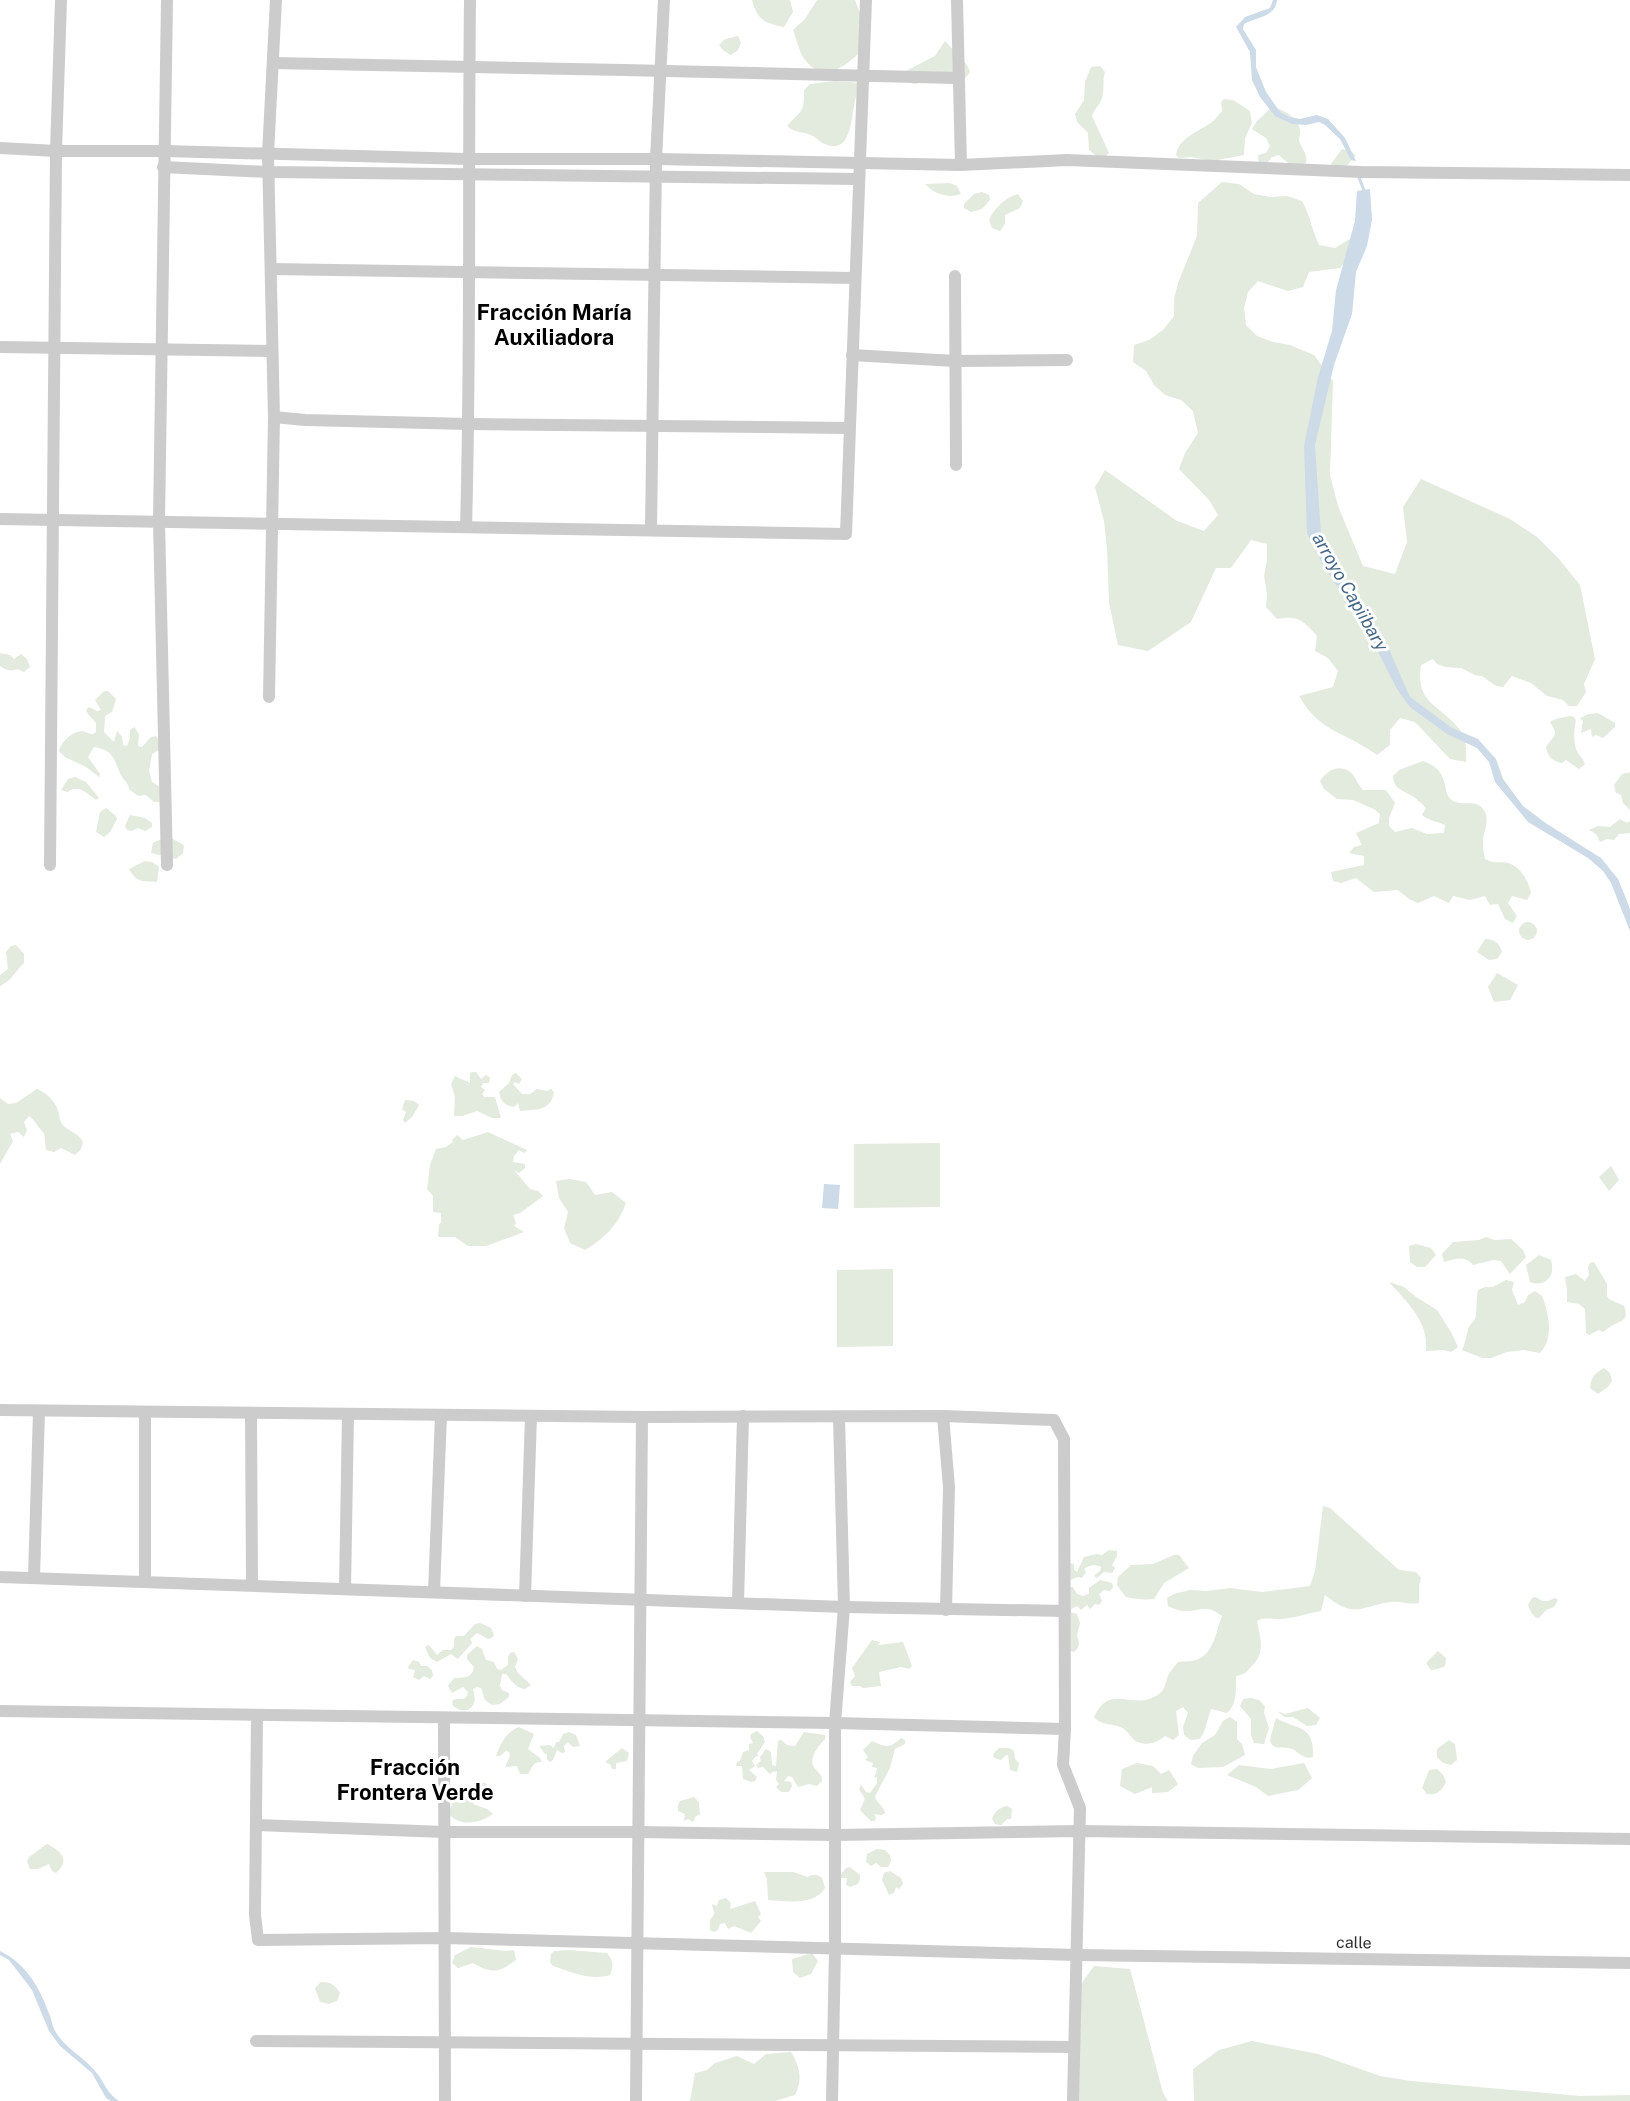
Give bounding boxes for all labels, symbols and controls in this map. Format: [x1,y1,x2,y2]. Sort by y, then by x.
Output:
district label: Fracción María Auxiliadora [476,299,632,350]
water label: arroyo Capiibary [1308,529,1393,655]
district label: Fracción Frontera Verde [336,1754,494,1805]
street label: calle [1336,1933,1372,1952]

